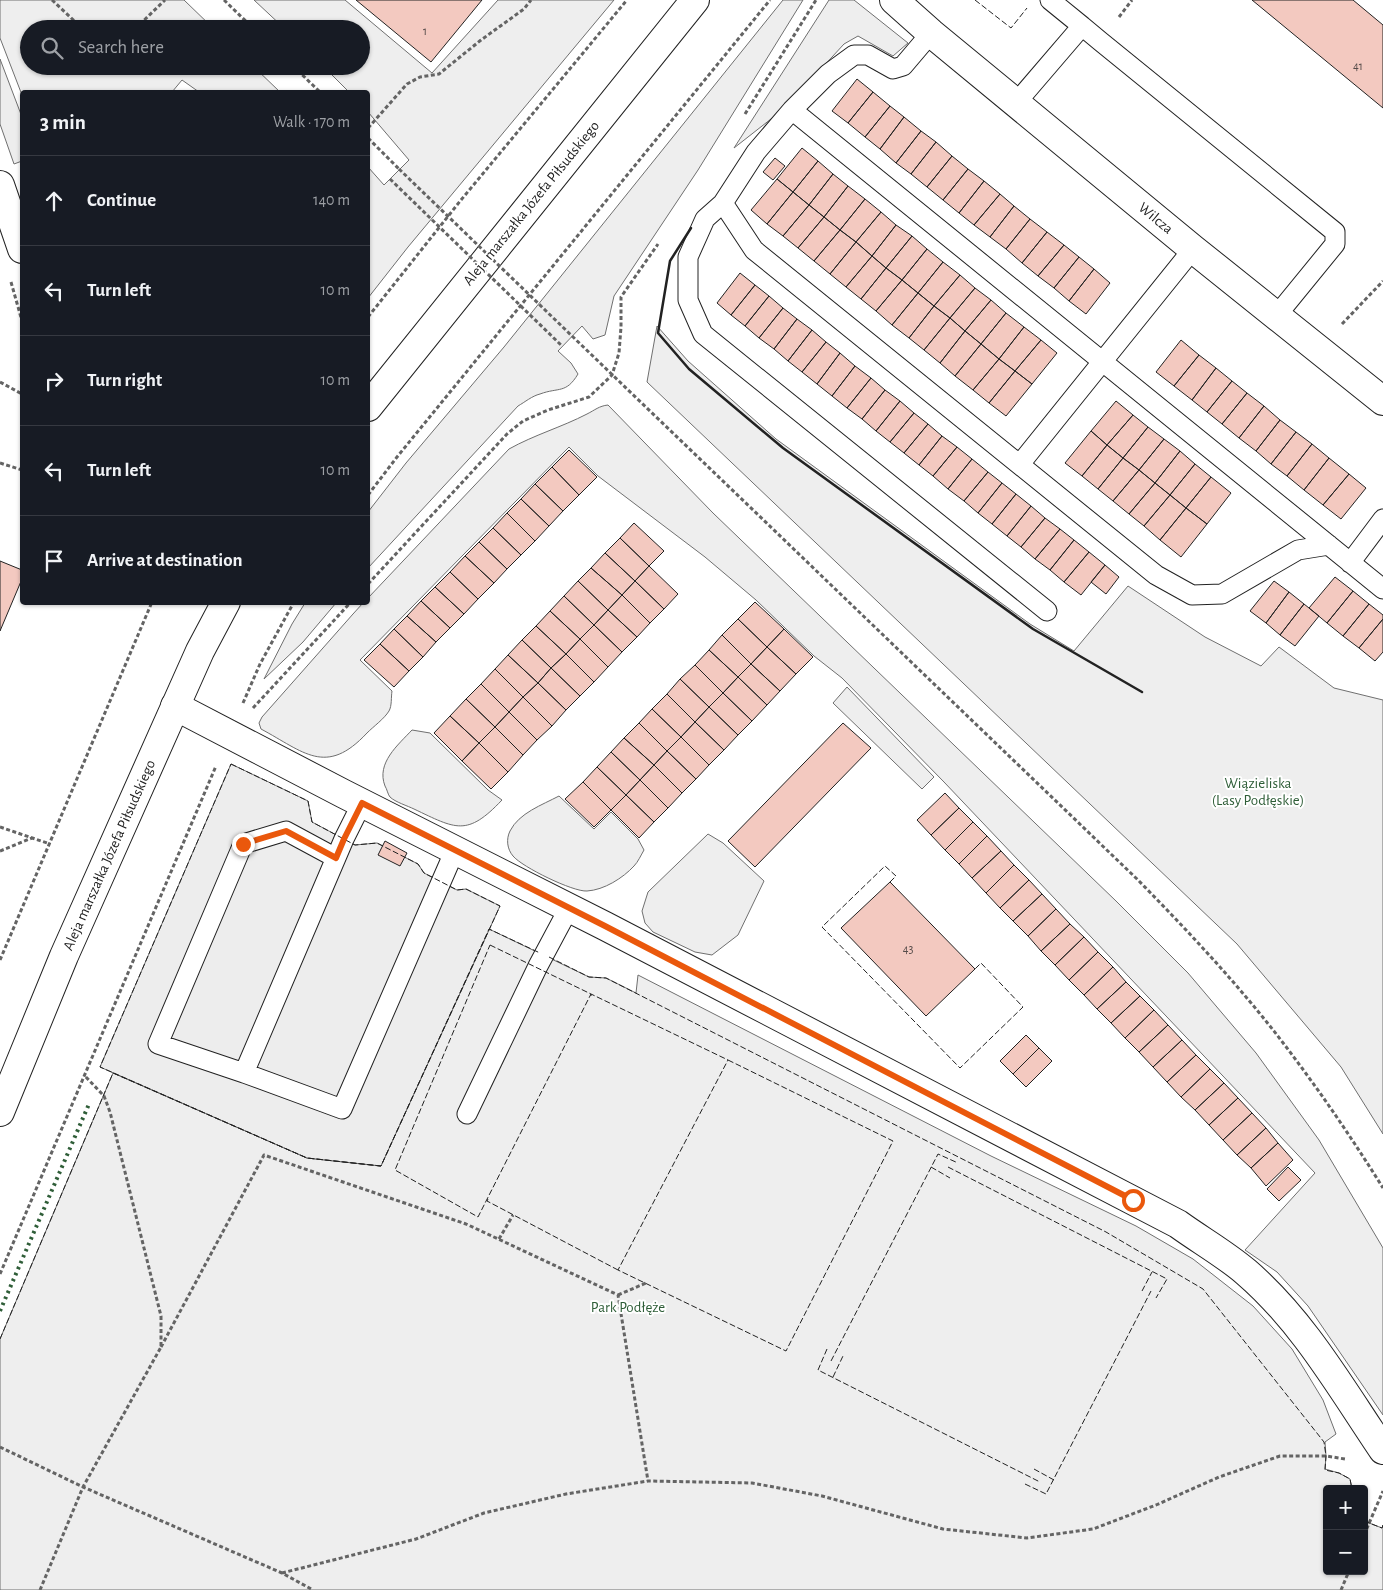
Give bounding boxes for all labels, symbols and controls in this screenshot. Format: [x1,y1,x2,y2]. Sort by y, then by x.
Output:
search box [20,20,370,75]
house number: 1 [423,25,427,37]
icon: search [38,34,66,62]
text: Search here [78,38,164,57]
house number: 41 [1353,60,1363,72]
text: 3 min [40,112,86,133]
text: Walk · 170 m [273,114,350,130]
street label: Aleja marszałka Józefa Piłsudskiego [461,118,602,288]
icon: ahead [40,187,68,215]
text: Continue [87,191,156,210]
text: 140 m [313,192,350,208]
street label: Wilcza [1136,200,1176,237]
icon: left [40,277,68,305]
text: Turn left [87,281,151,300]
text: 10 m [321,282,350,298]
icon: right [40,367,68,395]
text: Turn right [87,371,162,390]
text: 10 m [321,372,350,388]
icon: left [40,457,68,485]
text: Turn left [87,461,151,480]
text: 10 m [321,462,350,478]
icon: arrive [40,547,68,575]
text: Arrive at destination [87,551,243,570]
street label: Aleja marszałka Józefa Piłsudskiego [61,758,158,953]
park label: Wiązieliska (Lasy Podłęskie) [1212,776,1304,808]
route end [232,833,255,856]
house number: 43 [903,943,913,955]
route start [1122,1189,1145,1212]
park label: Park Podłęże [591,1300,665,1315]
map controls [1323,1485,1368,1575]
button: + [1323,1485,1368,1530]
button: − [1323,1530,1368,1575]

